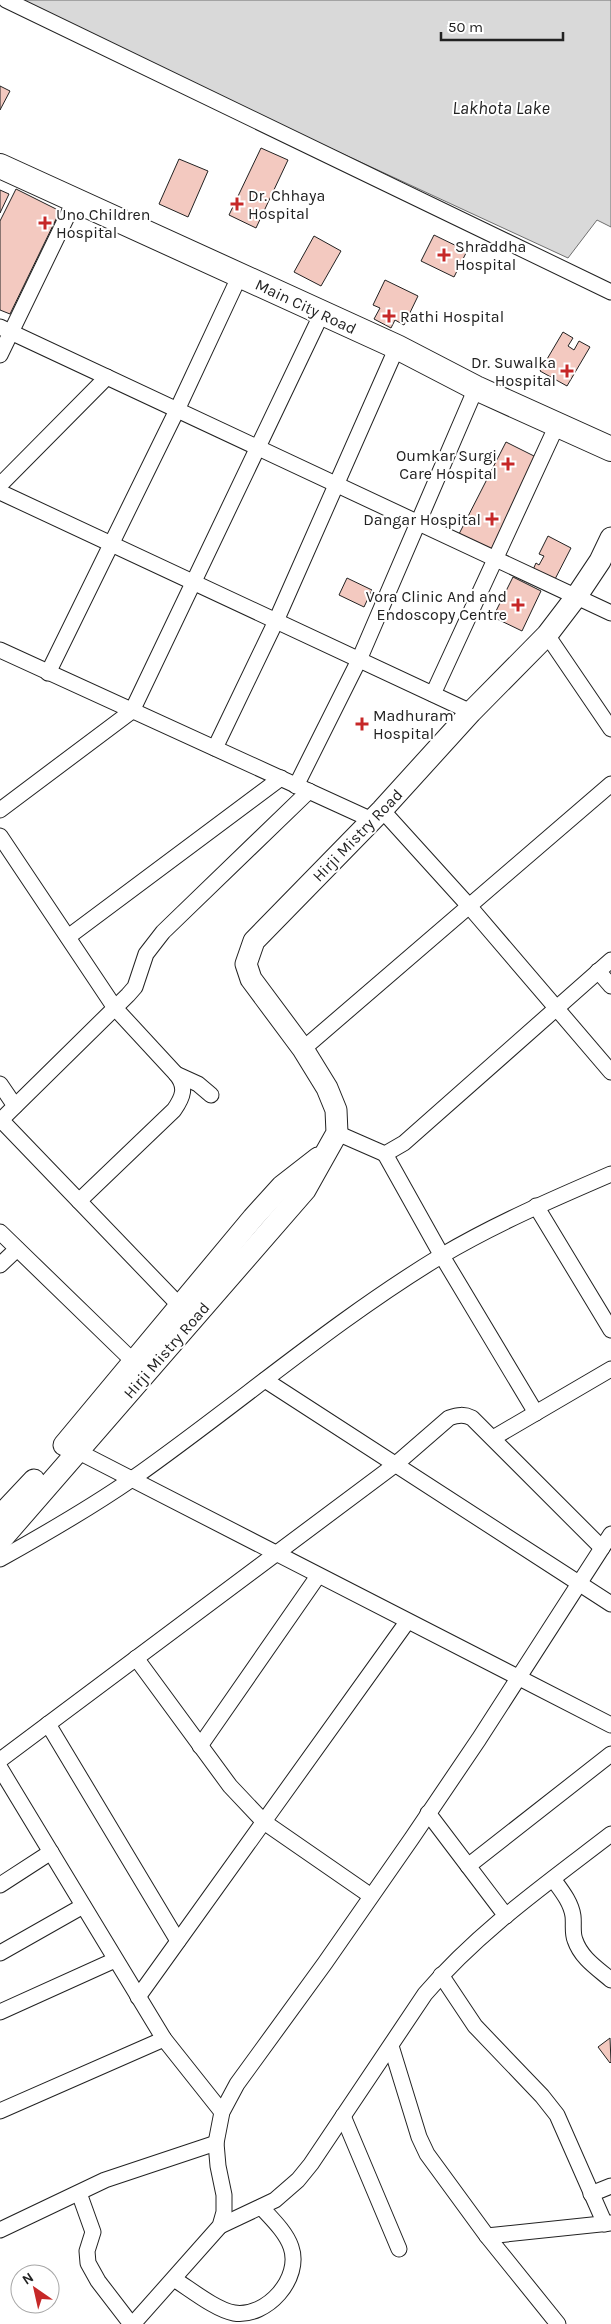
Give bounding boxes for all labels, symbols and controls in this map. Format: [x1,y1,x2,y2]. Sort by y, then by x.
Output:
scale bar [441,10,564,42]
text: 50 m [448,18,483,36]
water label: Lakhota Lake [452,97,550,119]
place label: Dr. Chhaya Hospital [248,186,325,223]
marker: Dr. Chhaya Hospital [230,197,244,211]
place label: Uno Children Hospital [56,205,151,242]
marker: Uno Children Hospital [38,216,52,230]
place label: Shraddha Hospital [455,237,526,274]
marker: Shraddha Hospital [437,248,451,262]
street label: Main City Road [252,275,359,338]
place label: Rathi Hospital [400,307,504,326]
marker: Rathi Hospital [382,309,396,323]
place label: Dr. Suwalka Hospital [471,353,556,390]
marker: Dr. Suwalka Hospital [560,364,574,378]
place label: Oumkar Surgi Care Hospital [396,446,497,483]
marker: Oumkar Surgi Care Hospital [501,457,515,471]
place label: Dangar Hospital [363,510,481,529]
marker: Dangar Hospital [485,512,499,526]
place label: Vora Clinic And and Endoscopy Centre [366,587,507,624]
marker: Vora Clinic And and Endoscopy Centre [511,598,525,612]
place label: Madhuram Hospital [373,706,454,743]
marker: Madhuram Hospital [355,717,369,731]
street label: Hirji Mistry Road [308,785,406,886]
street label: Hirji Mistry Road [119,1298,213,1402]
north arrow [10,2264,60,2314]
text: N [19,2269,37,2288]

